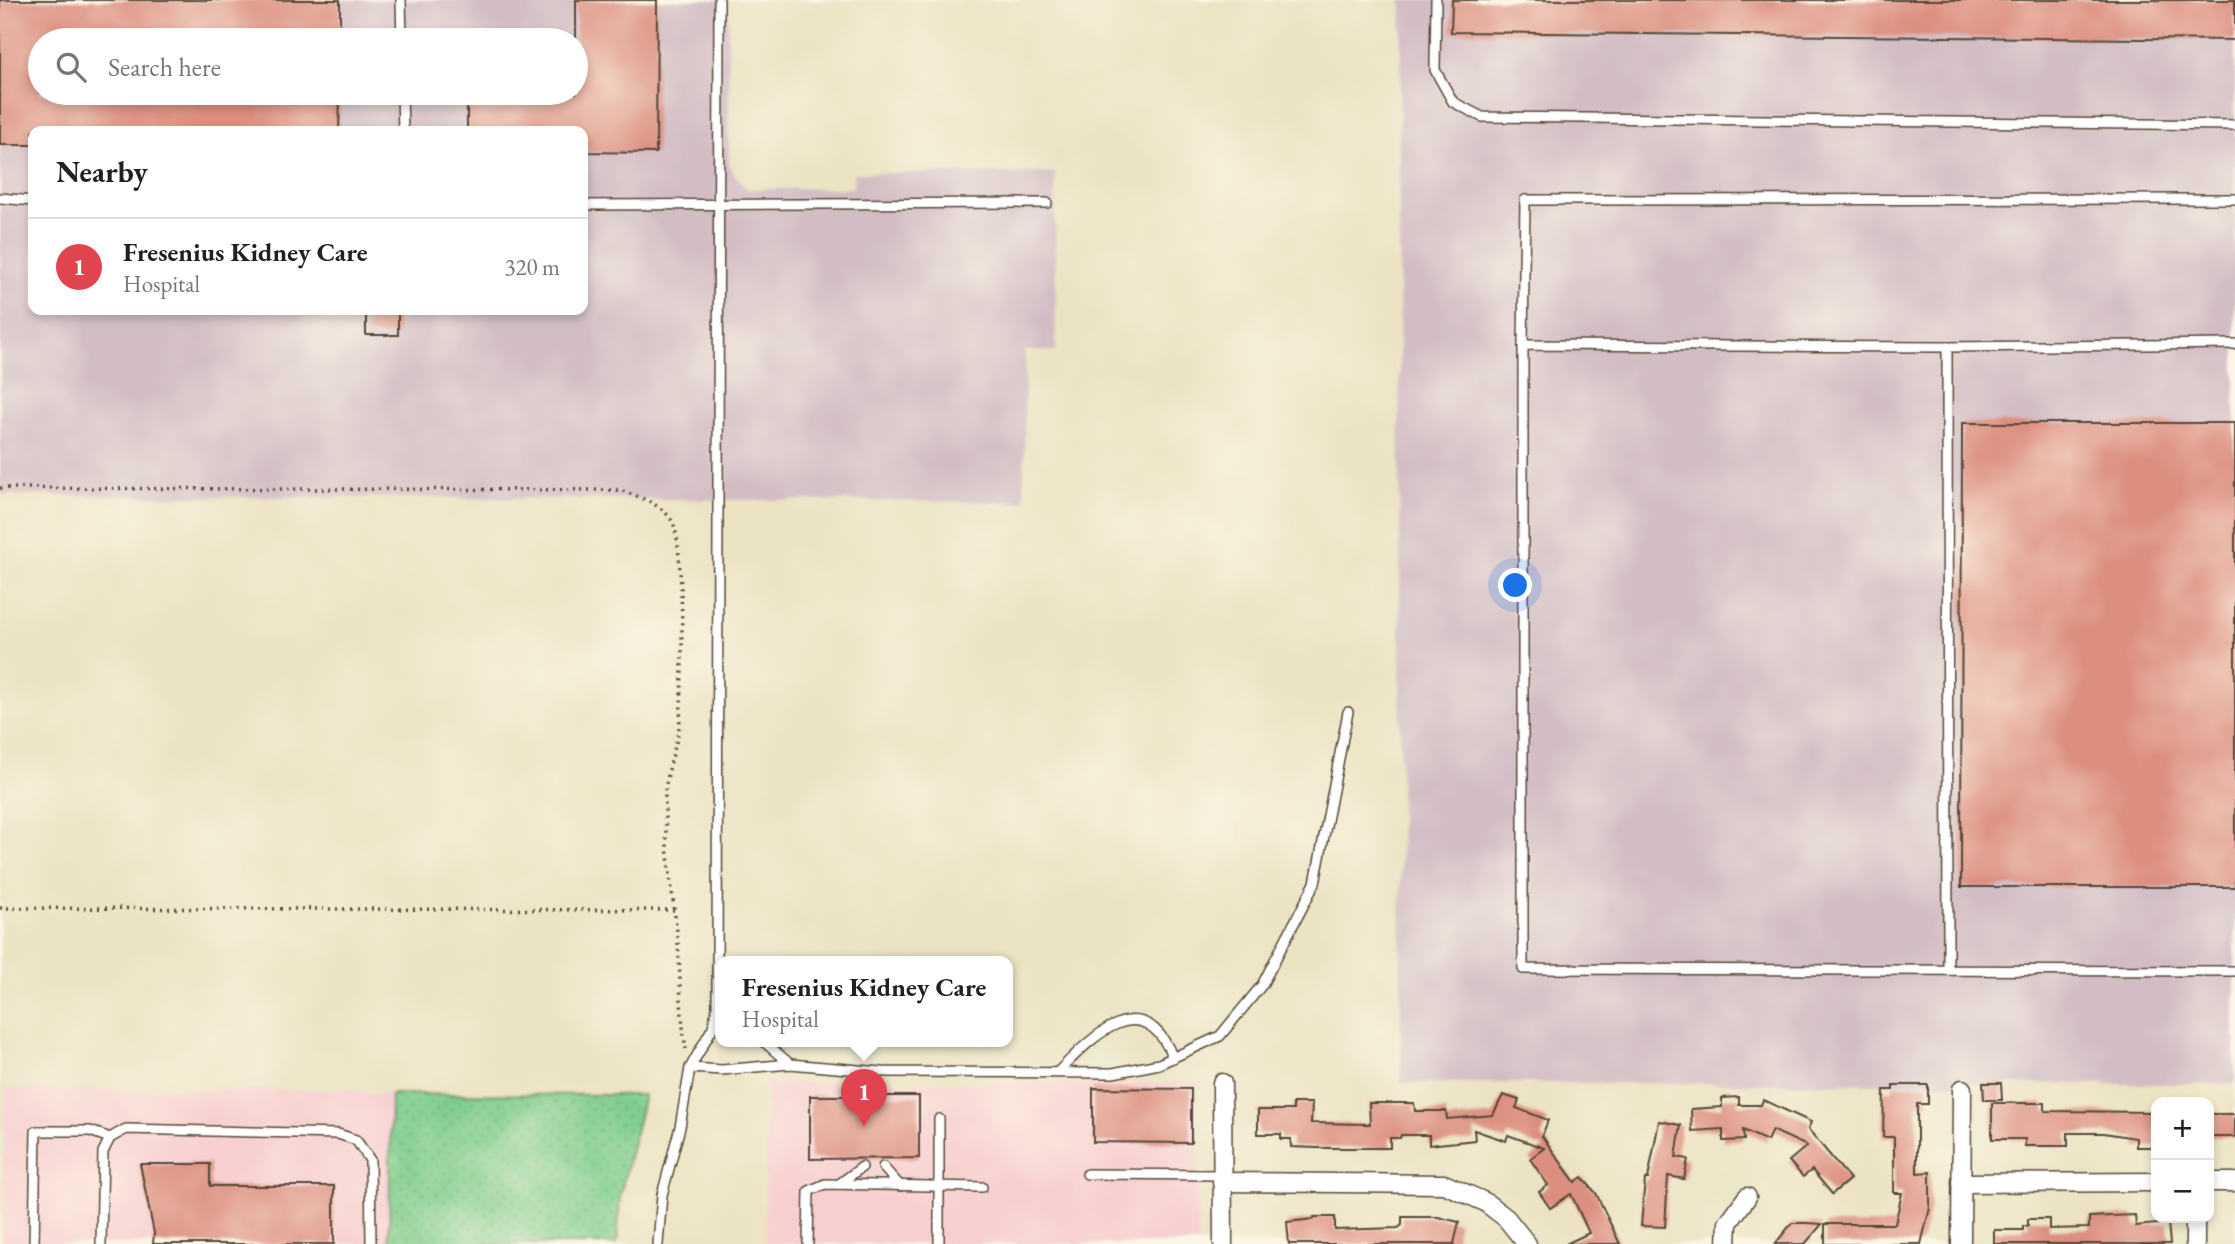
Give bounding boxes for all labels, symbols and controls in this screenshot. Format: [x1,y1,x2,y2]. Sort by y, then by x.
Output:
search box [28,28,588,105]
icon: search [52,48,90,86]
text: Search here [108,50,221,84]
text: Nearby [56,152,148,191]
text: Fresenius Kidney Care [123,235,368,269]
text: 1 [73,252,85,282]
text: 320 m [504,252,560,282]
text: Hospital [123,269,200,299]
your location [1498,568,1532,602]
popup [715,956,1013,1047]
text: Fresenius Kidney Care [742,970,986,1004]
text: Hospital [742,1004,819,1034]
pin: 1 [841,1069,887,1127]
map controls [2151,1097,2214,1223]
button: + [2151,1097,2214,1160]
button: − [2151,1160,2214,1223]

